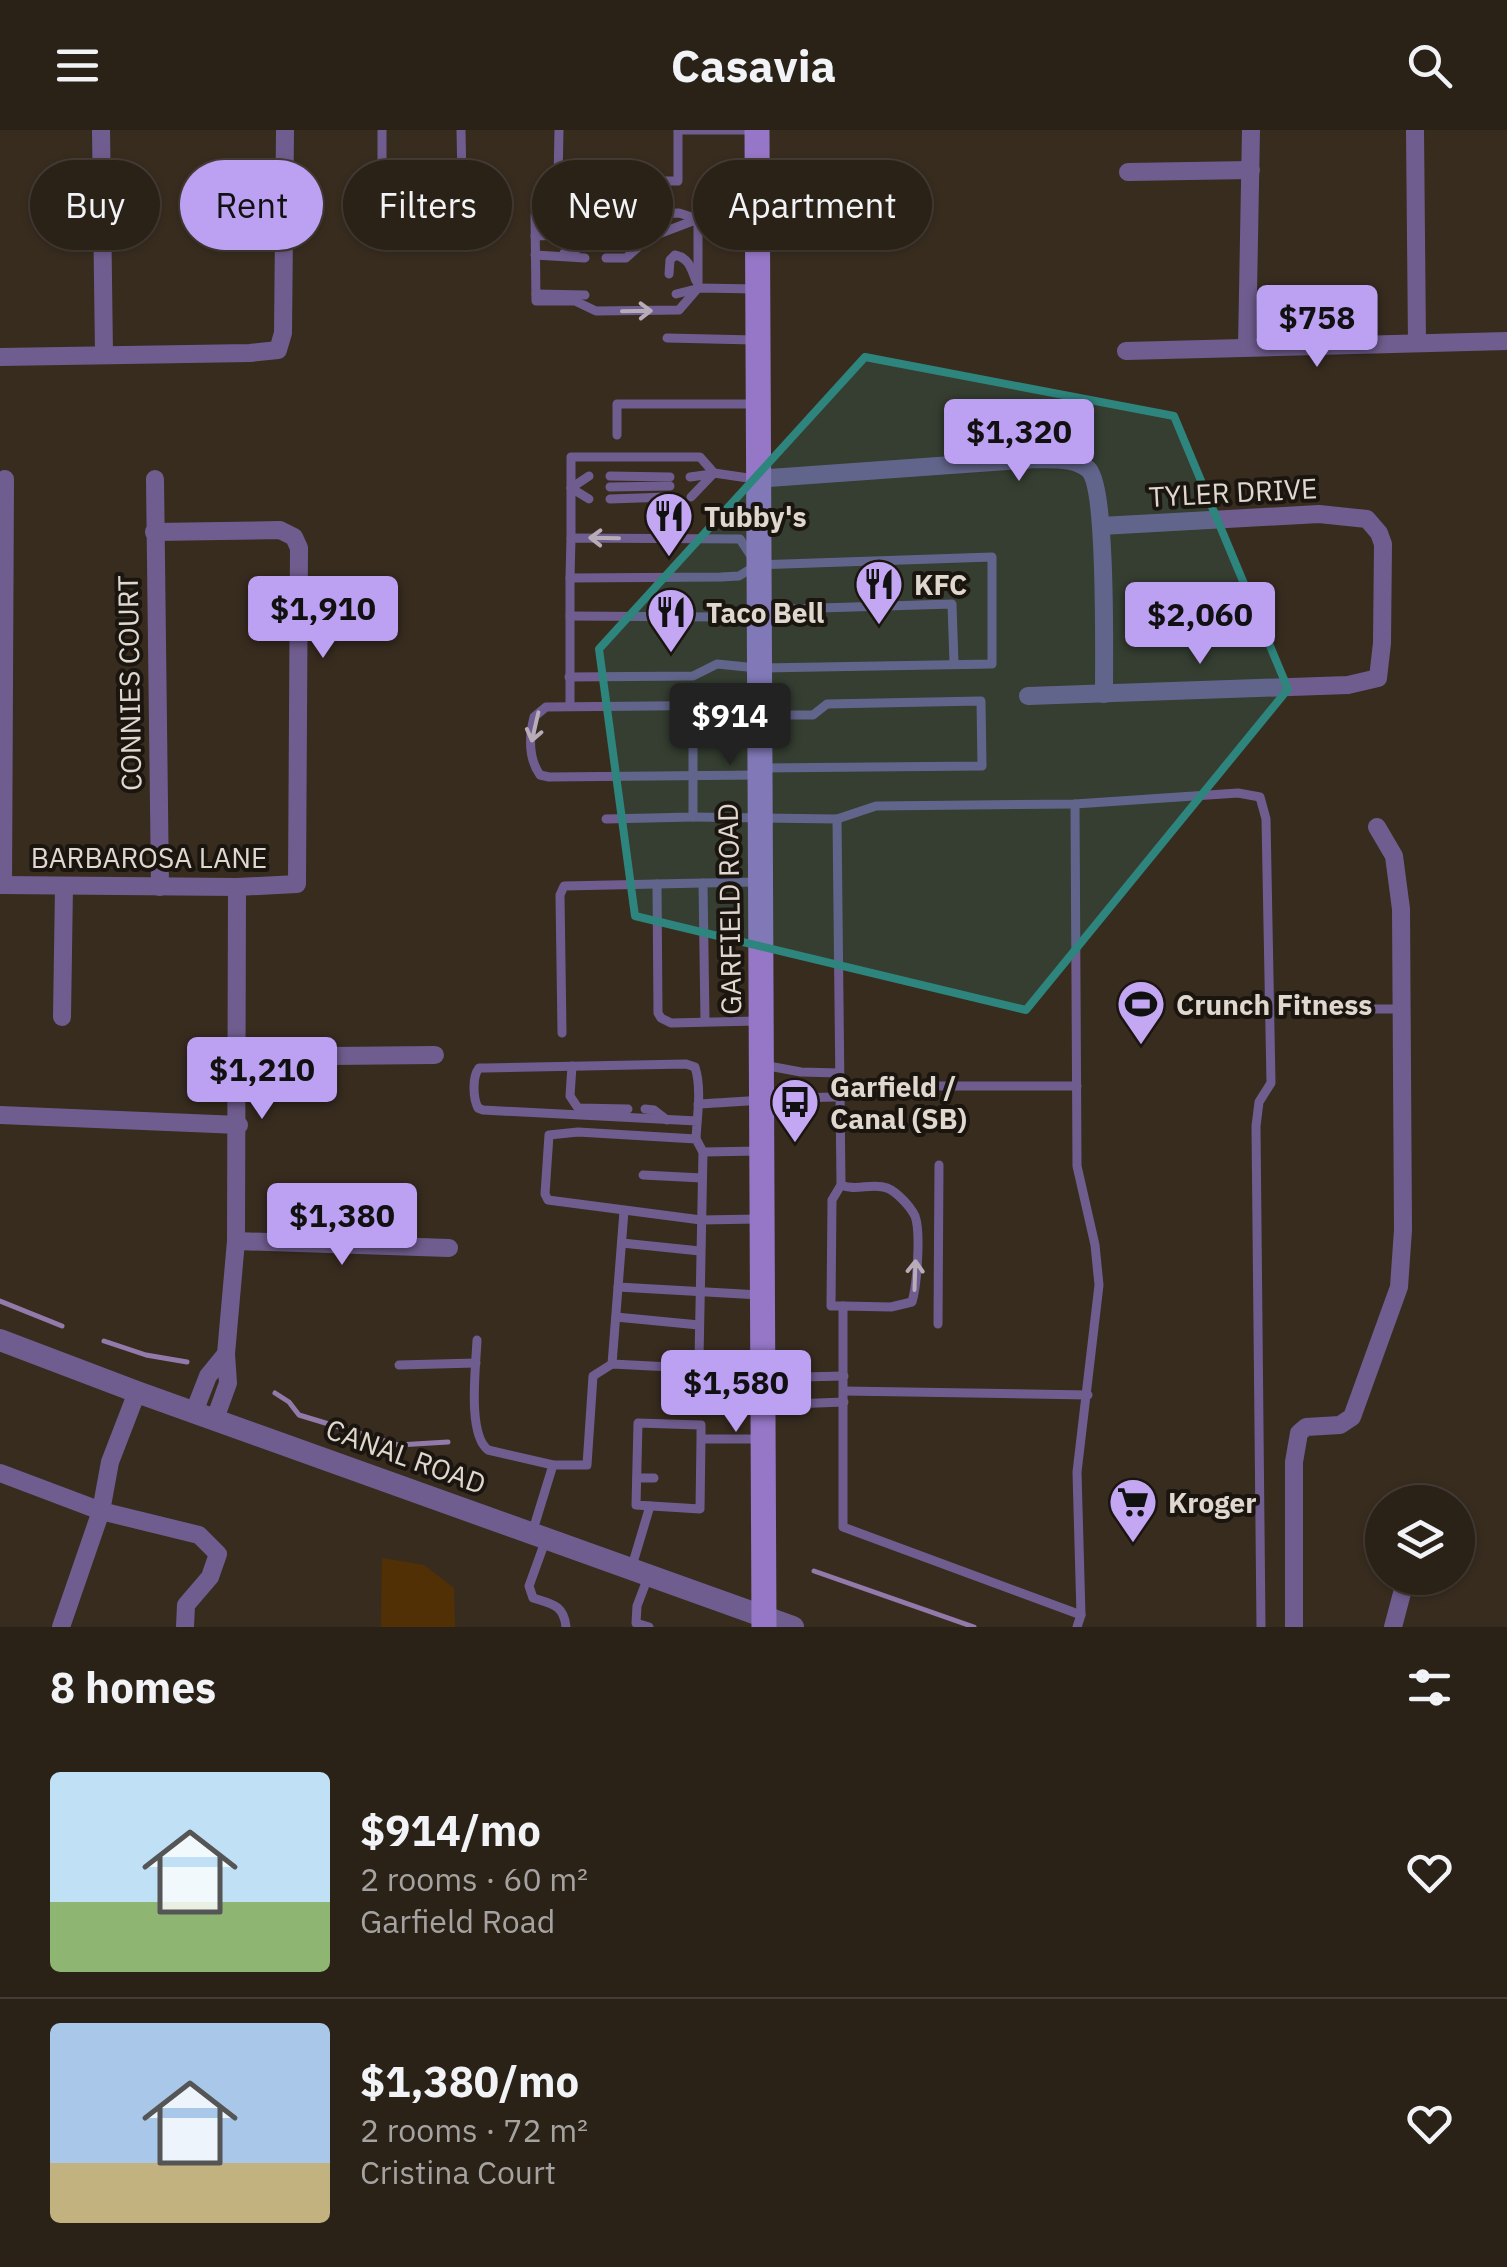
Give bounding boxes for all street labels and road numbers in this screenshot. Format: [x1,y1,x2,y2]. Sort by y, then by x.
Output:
street label: TYLER DRIVE [1148,469,1318,515]
street label: CONNIES COURT [109,575,149,791]
street label: GARFIELD ROAD [709,803,749,1015]
street label: BARBAROSA LANE [31,839,267,876]
street label: CANAL ROAD [321,1410,491,1502]

